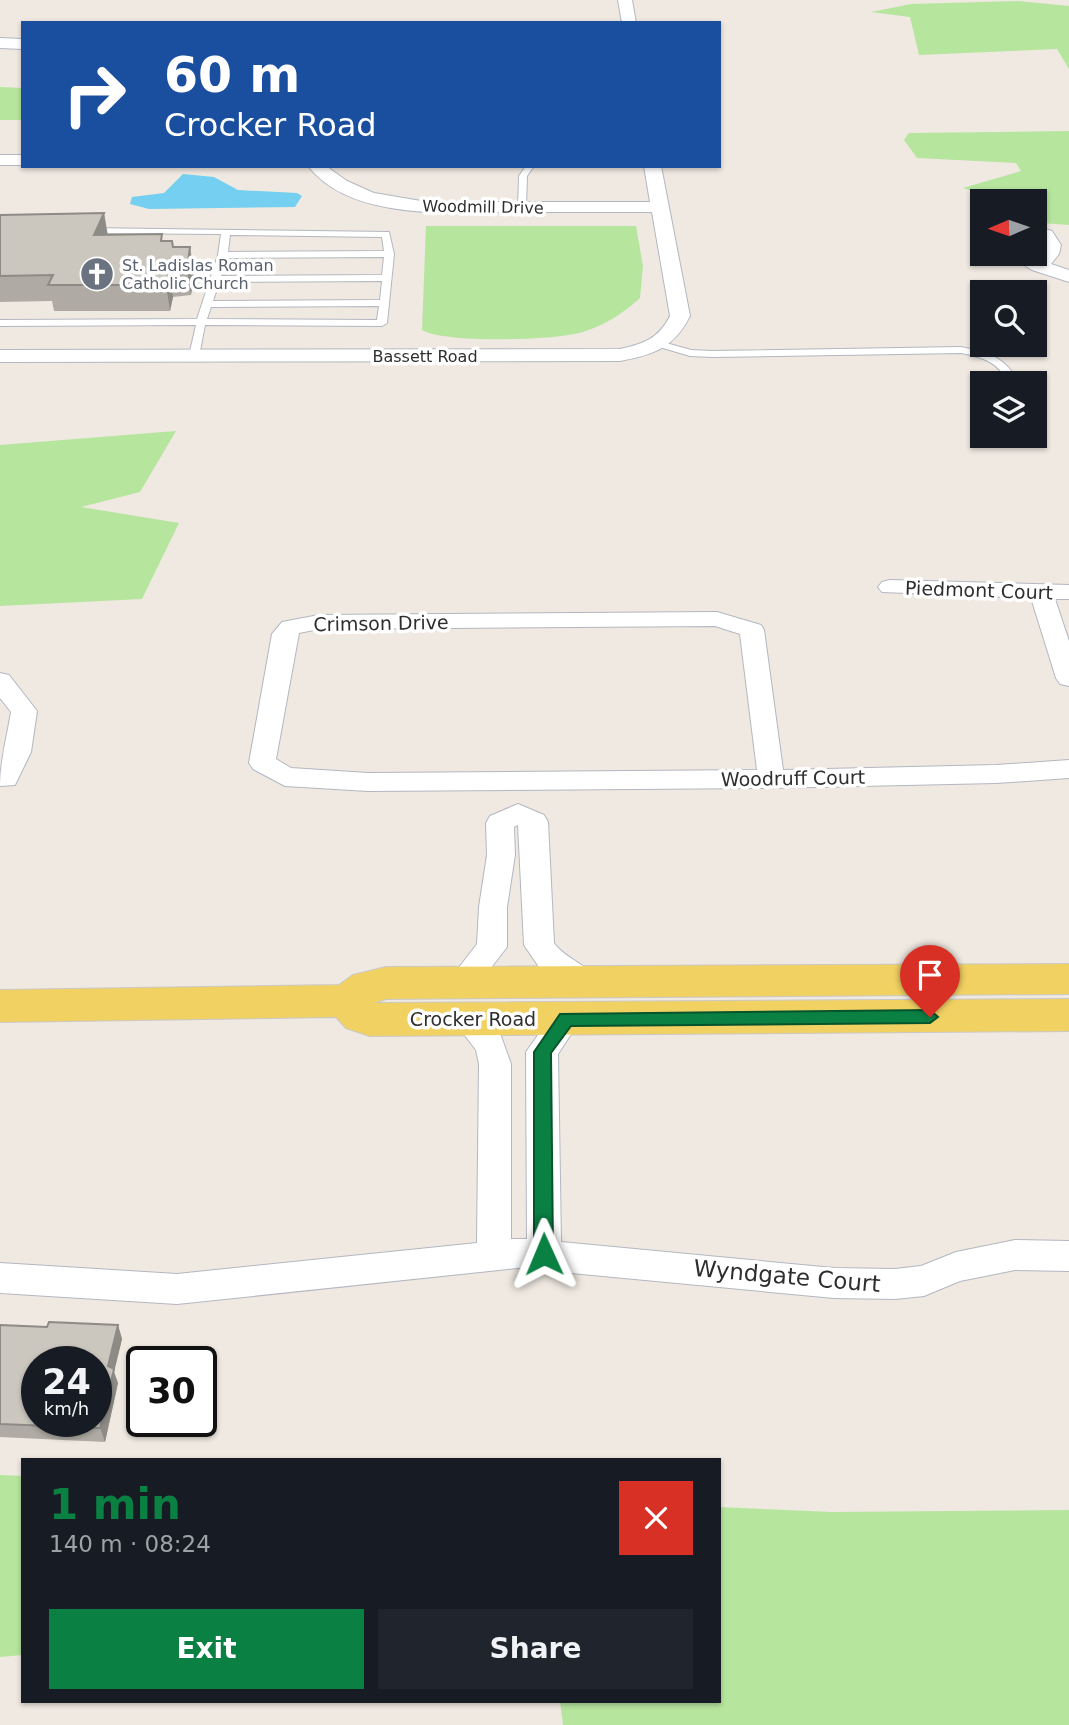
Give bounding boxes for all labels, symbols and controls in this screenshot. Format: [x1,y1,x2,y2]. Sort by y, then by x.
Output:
text: 60 m [164,47,300,104]
icon: right [49,49,140,140]
text: Crocker Road [164,106,377,144]
north arrow [970,189,1046,266]
map controls [970,189,1047,448]
street label: Woodmill Drive [422,196,544,218]
church icon: St. Ladislas Roman Catholic Church [78,255,116,293]
place label: St. Ladislas Roman Catholic Church [122,256,274,293]
button: search [970,280,1047,357]
street label: Bassett Road [372,347,478,366]
button: layers [970,371,1047,448]
street label: Piedmont Court [905,576,1053,604]
street label: Crimson Drive [313,611,449,635]
street label: Woodruff Court [721,766,865,790]
pin [900,945,960,1017]
icon: arrive [911,956,949,994]
street label: Crocker Road [410,1008,536,1030]
position arrow [507,1217,581,1291]
street label: Wyndgate Court [692,1255,882,1297]
speed limit sign: 30 [126,1346,217,1437]
text: 24 [42,1362,91,1402]
text: km/h [44,1398,89,1419]
text: 1 min [49,1480,181,1529]
button: close [619,1481,693,1555]
text: 140 m · 08:24 [49,1531,211,1557]
button: Exit [49,1609,364,1689]
button: Share [378,1609,693,1689]

